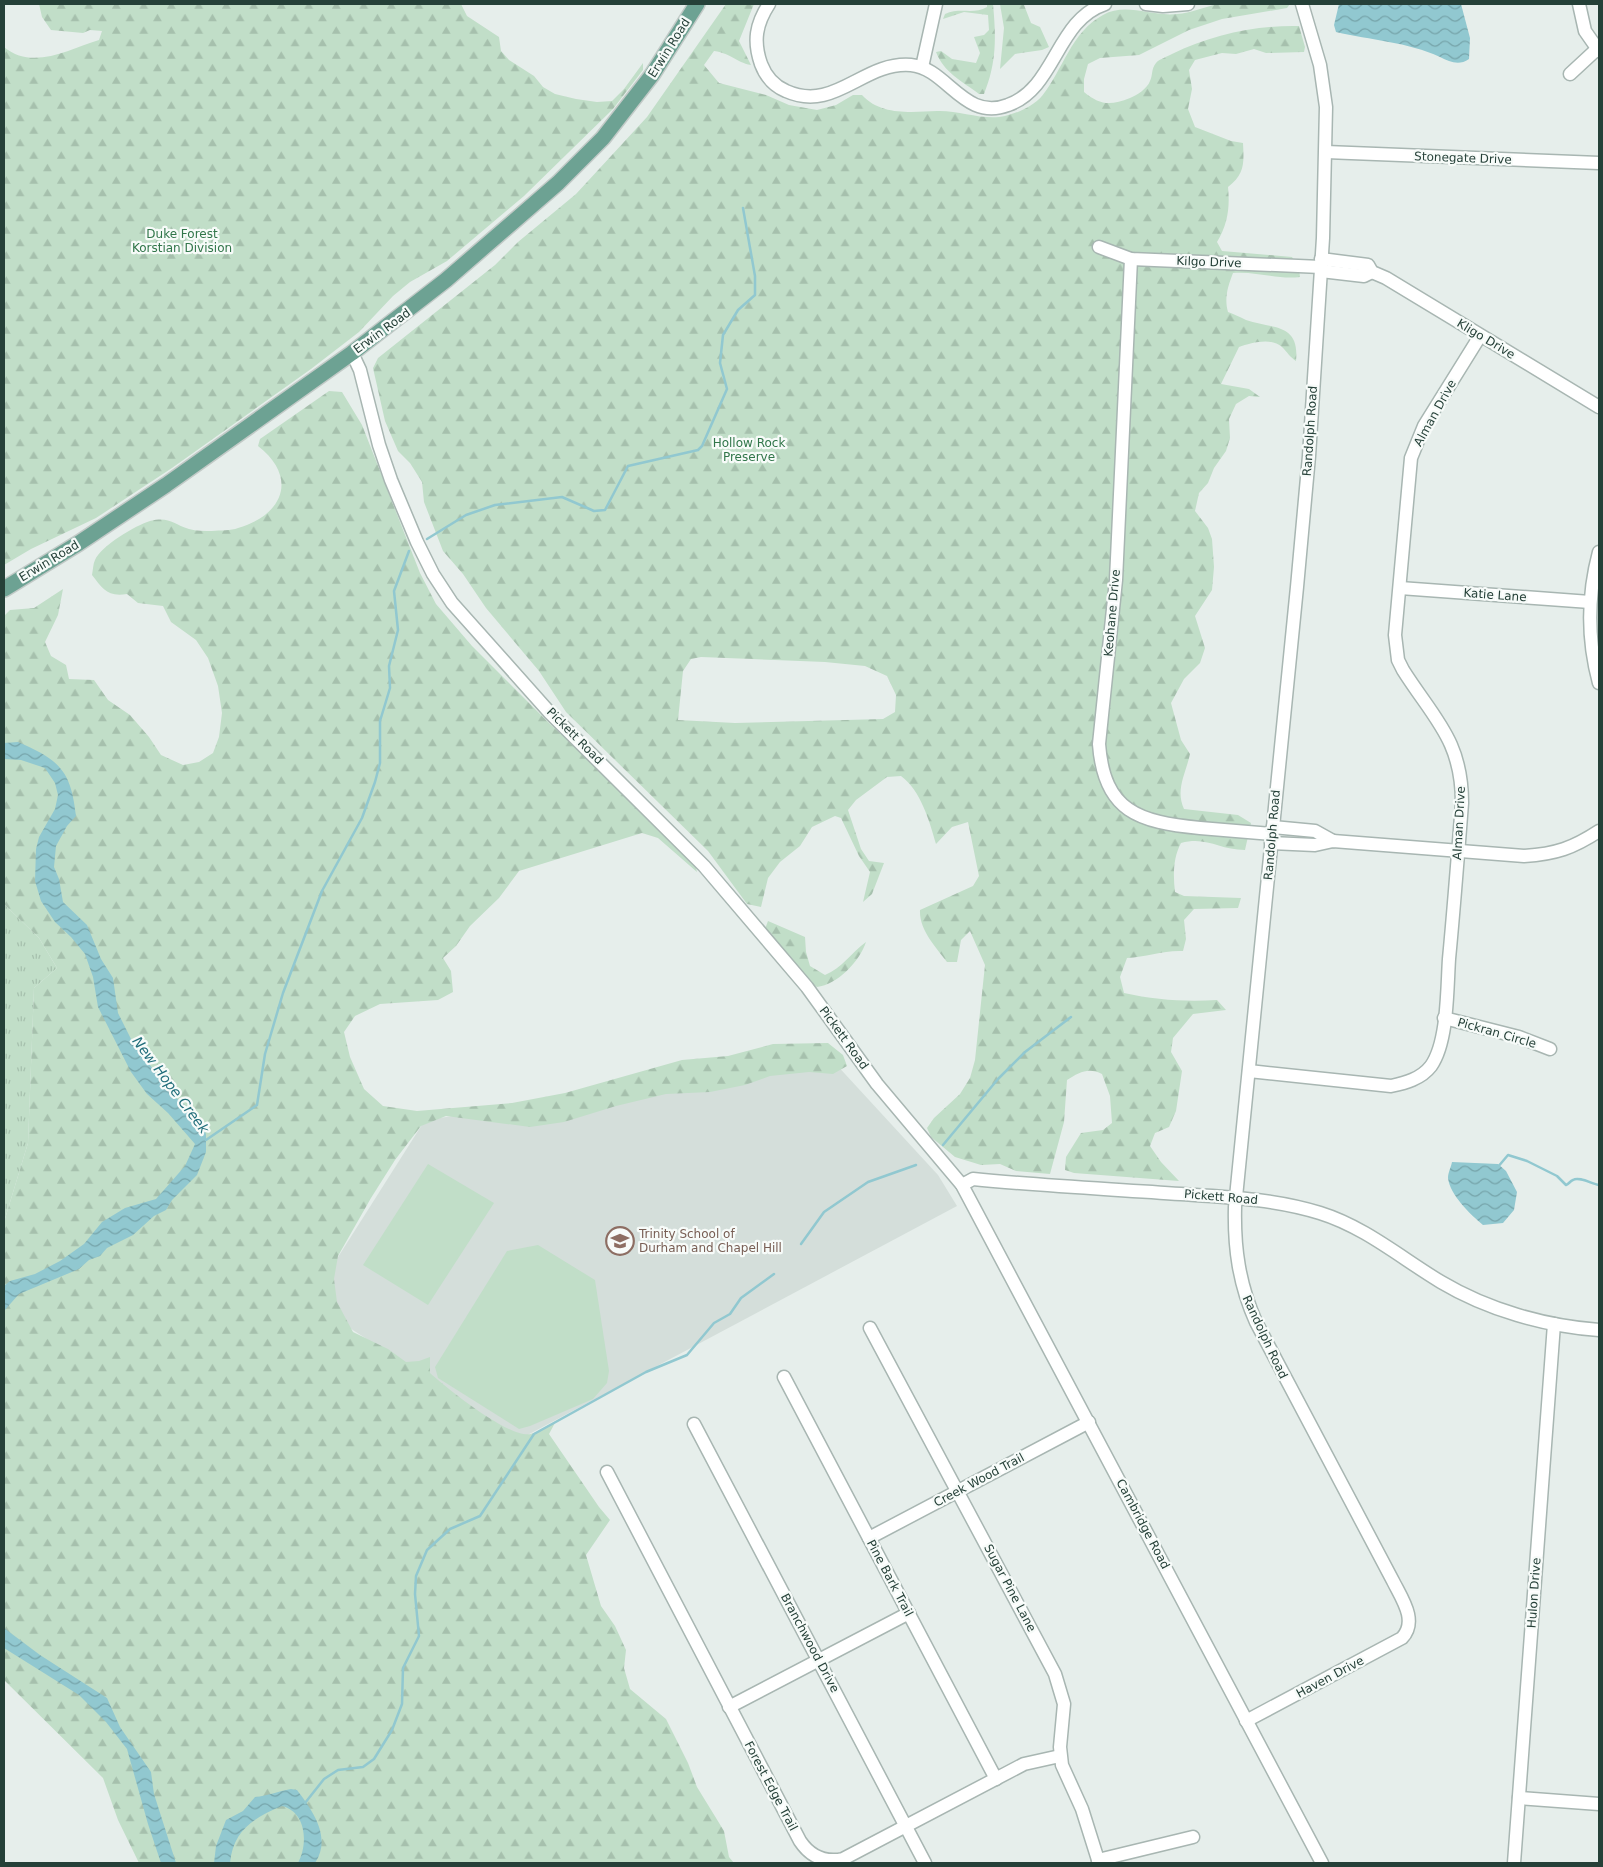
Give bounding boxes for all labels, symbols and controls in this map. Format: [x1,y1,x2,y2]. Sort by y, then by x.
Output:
street label: Erwin Road [645,16,693,80]
street label: Stonegate Drive [1414,149,1512,167]
park label: Duke Forest Korstian Division [132,227,232,255]
street label: Kilgo Drive [1176,254,1242,270]
street label: Erwin Road [351,306,413,356]
street label: Kligo Drive [1454,316,1518,362]
street label: Alman Drive [1411,377,1459,449]
street label: Randolph Road [1300,385,1320,477]
park label: Hollow Rock Preserve [713,436,785,464]
street label: Erwin Road [17,538,81,584]
street label: Keohane Drive [1101,569,1123,657]
street label: Katie Lane [1463,586,1527,604]
street label: Pickett Road [544,705,606,767]
street label: Alman Drive [1450,786,1468,860]
street label: Randolph Road [1261,789,1283,881]
street label: Pickett Road [817,1004,871,1072]
street label: Pickran Circle [1456,1015,1538,1051]
water label: New Hope Creek [129,1034,213,1137]
street label: Pickett Road [1183,1187,1259,1207]
school or university icon: Trinity School of Durham and Chapel Hill [605,1226,635,1256]
place label: Trinity School of Durham and Chapel Hill [638,1227,782,1255]
street label: Randolph Road [1240,1293,1290,1381]
street label: Creek Wood Trail [931,1450,1027,1510]
street label: Cambridge Road [1113,1477,1173,1571]
street label: Pine Bark Trail [864,1537,916,1619]
street label: Sugar Pine Lane [981,1542,1039,1634]
street label: Hulon Drive [1525,1557,1543,1629]
street label: Branchwood Drive [778,1591,842,1695]
street label: Haven Drive [1294,1653,1366,1701]
street label: Forest Edge Trail [742,1739,800,1833]

